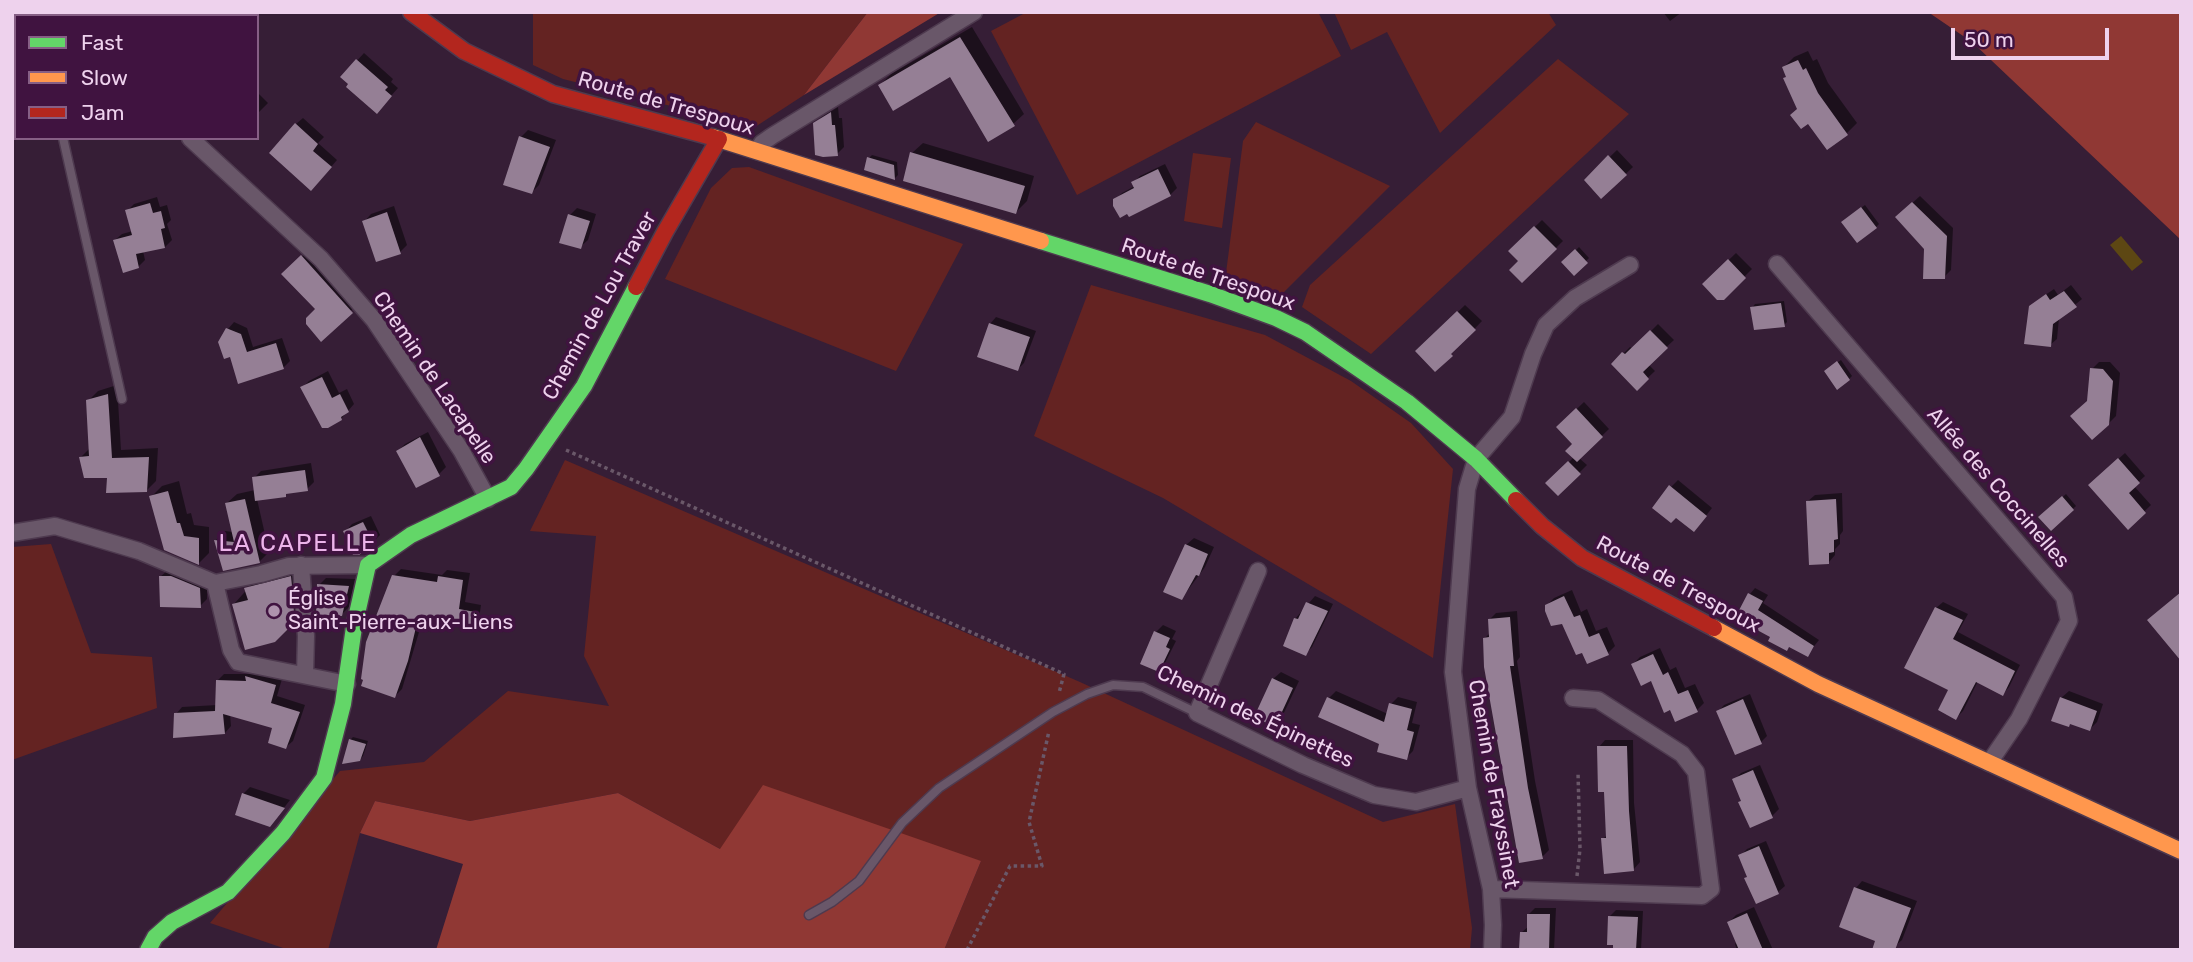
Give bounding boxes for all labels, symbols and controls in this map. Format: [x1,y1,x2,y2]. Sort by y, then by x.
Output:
legend [14,14,259,140]
scale bar [1955,14,2112,58]
text: 50 m [1964,27,2014,52]
text: Fast [81,30,123,55]
text: Slow [81,65,128,90]
street label: Route de Trespoux [575,67,757,141]
text: Jam [81,100,125,125]
street label: Chemin de Lou Traver [538,207,662,405]
street label: Route de Trespoux [1118,233,1298,317]
street label: Chemin de Lacapelle [367,287,501,469]
street label: Allée des Coccinelles [1921,403,2075,573]
district label: LA CAPELLE [220,530,376,558]
street label: Route de Trespoux [1592,531,1764,639]
place label: Église Saint-Pierre-aux-Liens [288,586,513,636]
marker: Église Saint-Pierre-aux-Liens [266,603,282,619]
street label: Chemin des Épinettes [1153,660,1357,774]
street label: Chemin de Frayssinet [1462,678,1524,890]

